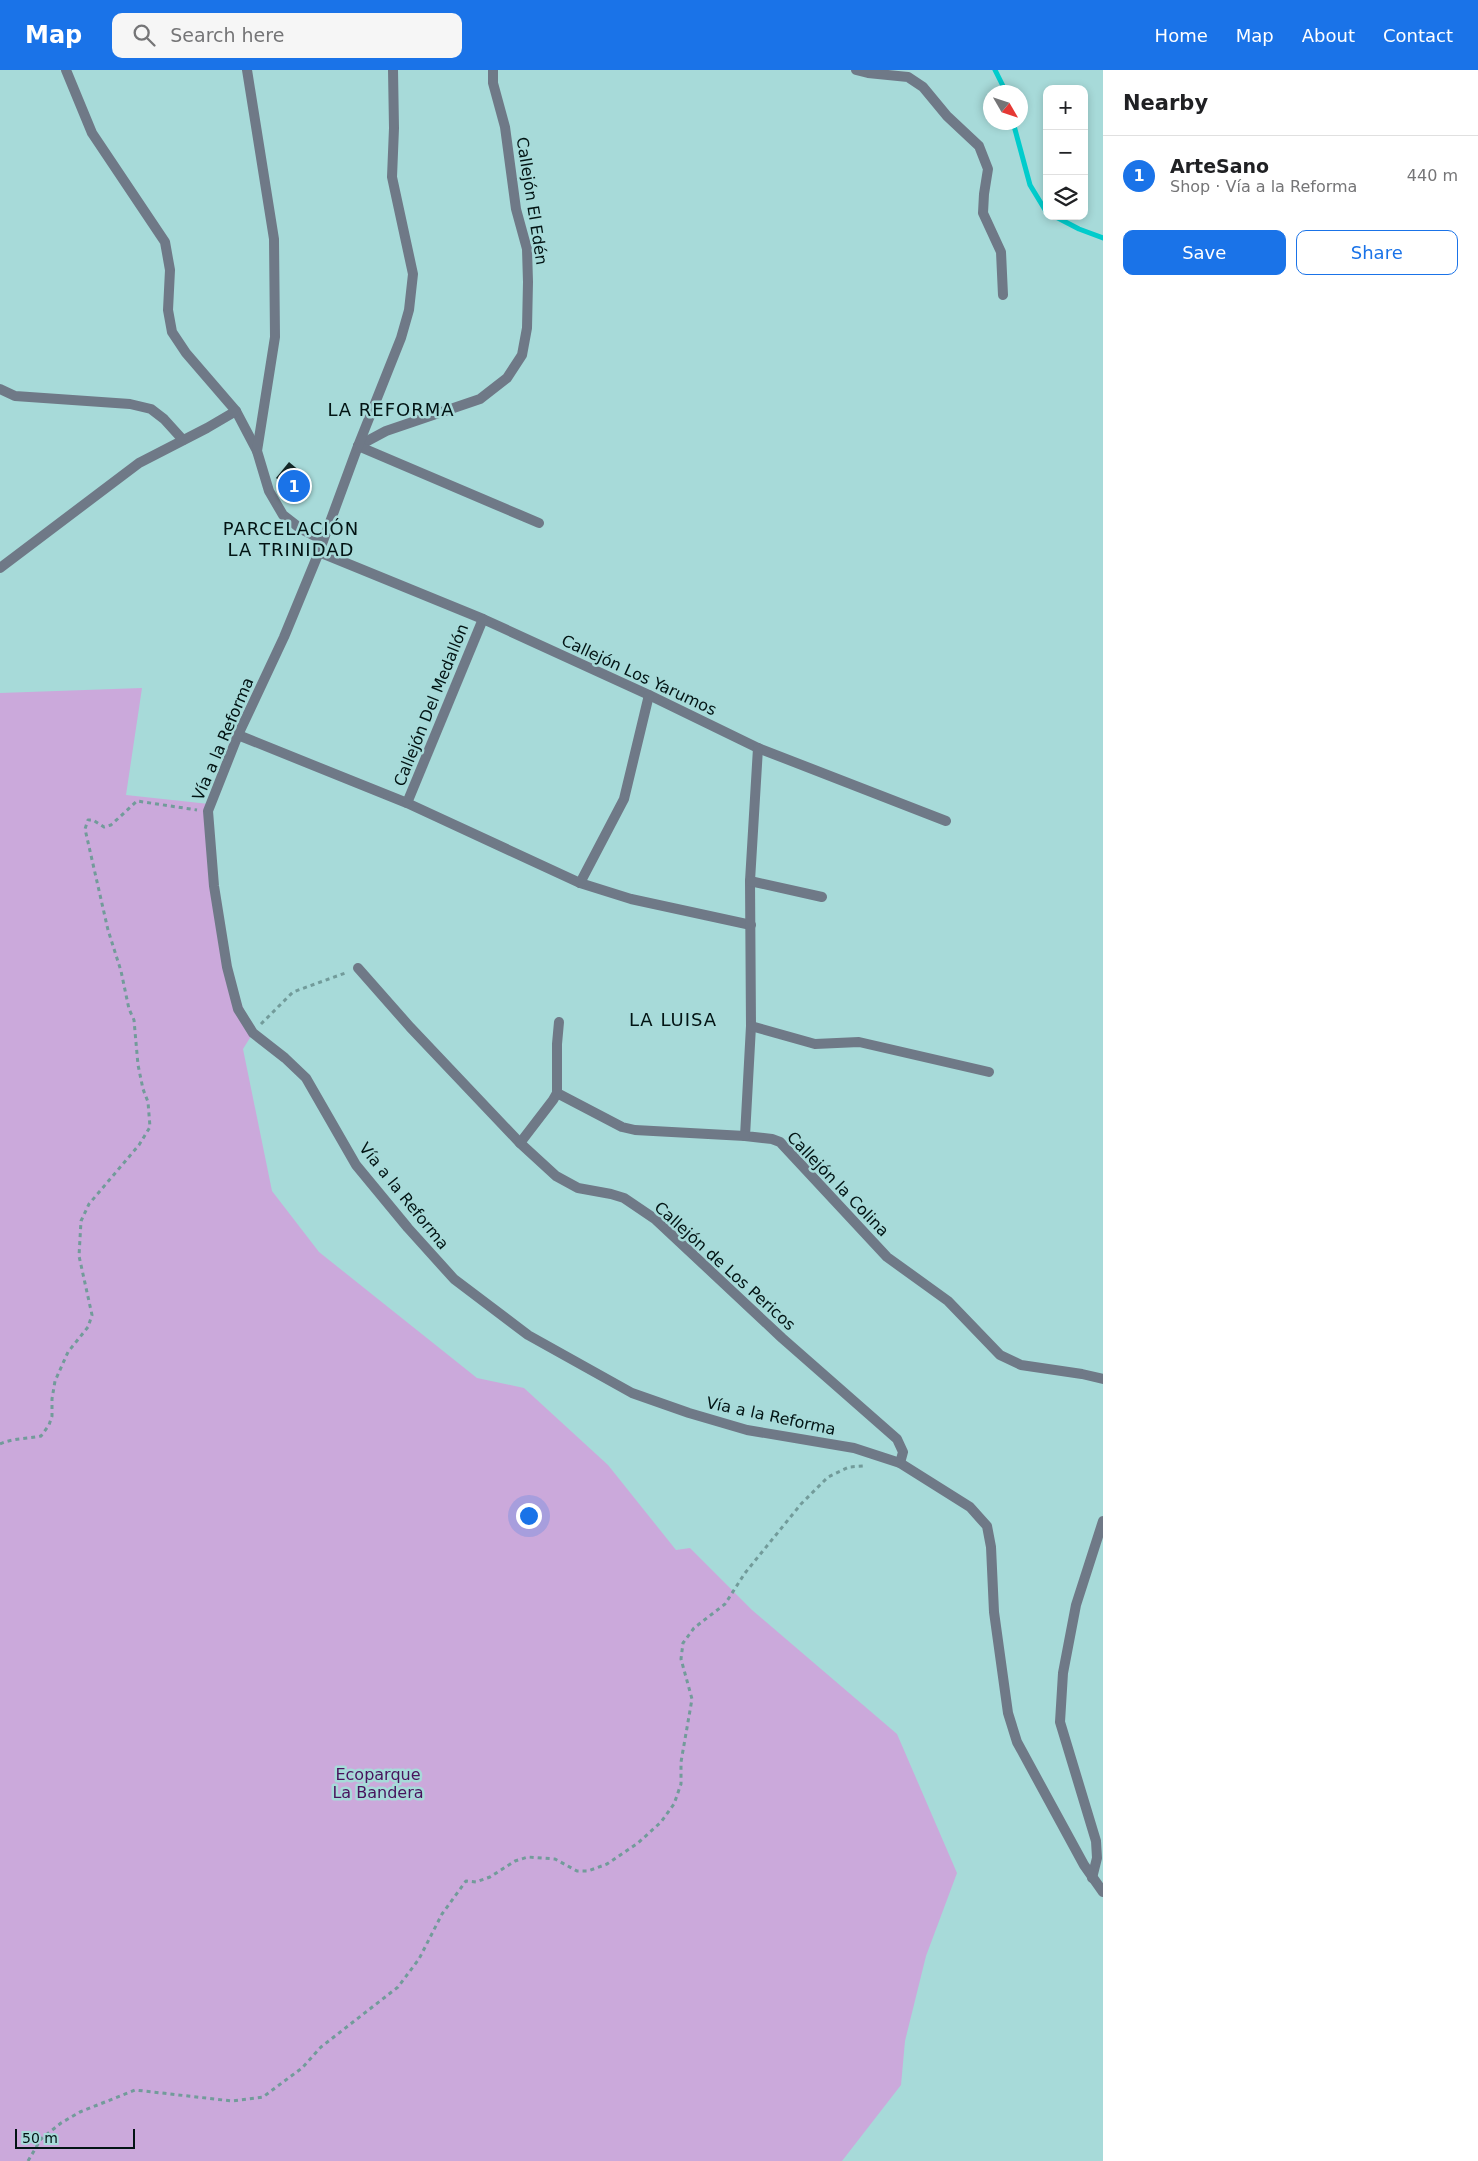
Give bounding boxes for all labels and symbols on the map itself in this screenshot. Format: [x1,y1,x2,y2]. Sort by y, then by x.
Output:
north arrow [983,85,1028,130]
street label: Callejón El Edén [513,136,551,266]
district label: LA REFORMA [327,399,455,420]
pin: 1 [278,467,310,505]
district label: PARCELACIÓN LA TRINIDAD [223,518,359,560]
street label: Callejón Del Medallón [390,621,472,789]
street label: Callejón Los Yarumos [558,631,720,719]
street label: Vía a la Reforma [188,675,258,803]
district label: LA LUISA [629,1009,717,1030]
street label: Callejón la Colina [783,1128,893,1240]
street label: Vía a la Reforma [355,1139,453,1253]
street label: Callejón de Los Pericos [651,1198,799,1334]
street label: Vía a la Reforma [705,1393,837,1439]
your location [516,1503,542,1529]
park label: Ecoparque La Bandera [332,1765,424,1802]
scale bar [15,2126,135,2149]

